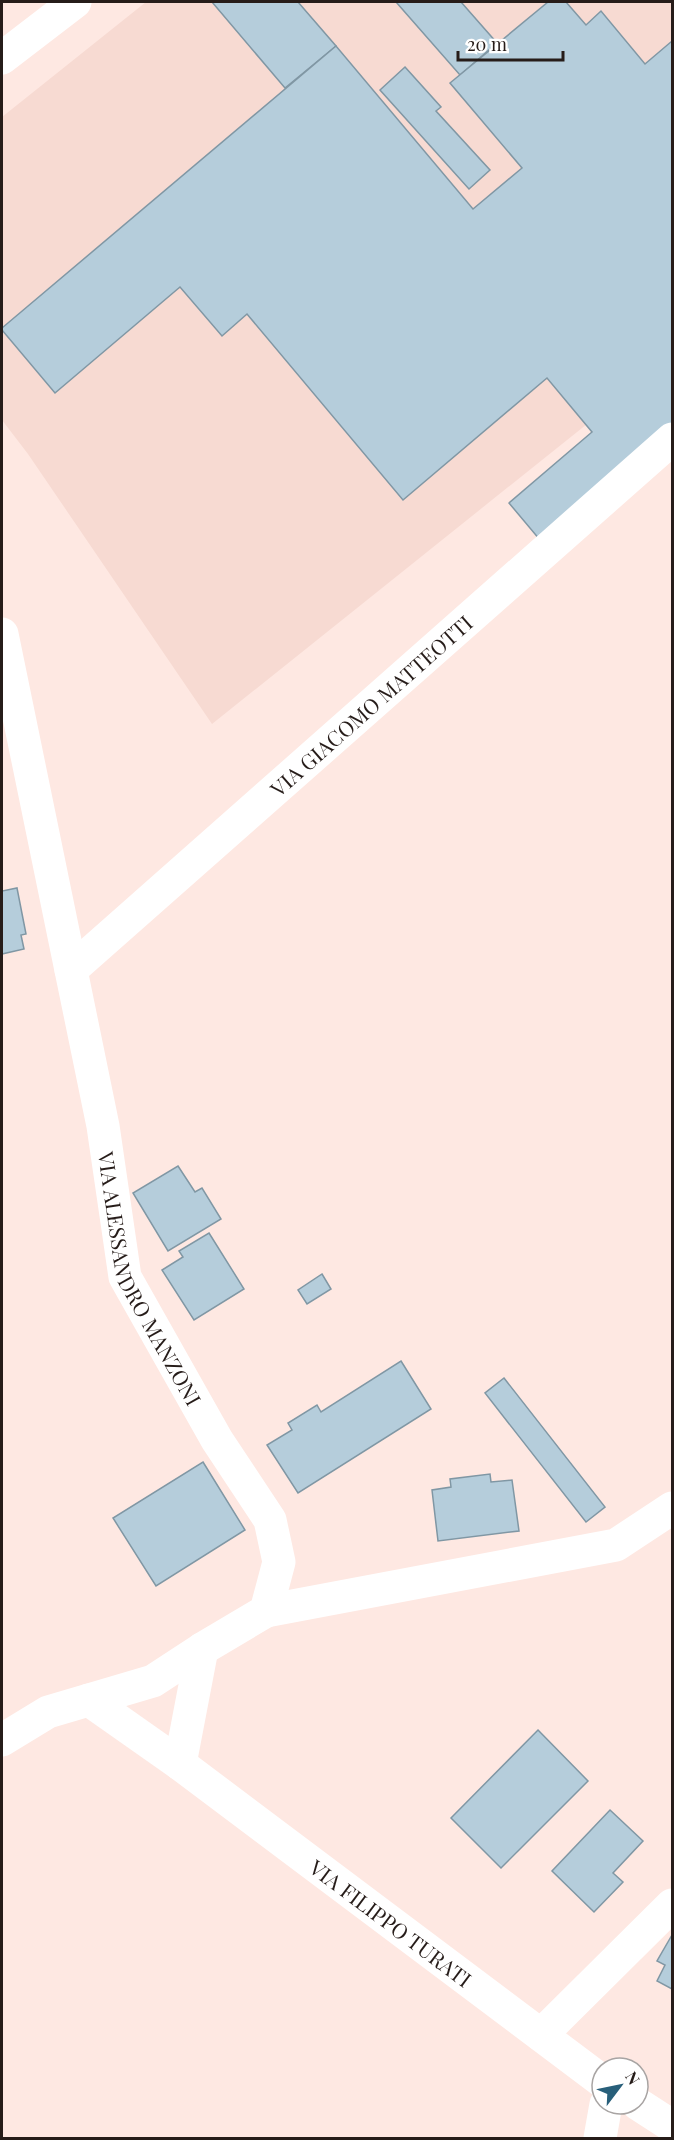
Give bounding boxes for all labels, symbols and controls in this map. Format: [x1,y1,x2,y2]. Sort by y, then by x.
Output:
scale bar [458,24,563,62]
text: 20 m [467,32,507,56]
street label: VIA GIACOMO MATTEOTTI [263,608,478,803]
street label: VIA ALESSANDRO MANZONI [93,1149,208,1410]
street label: VIA FILIPPO TURATI [304,1852,478,1993]
north arrow [590,2056,650,2116]
text: N [621,2067,645,2089]

